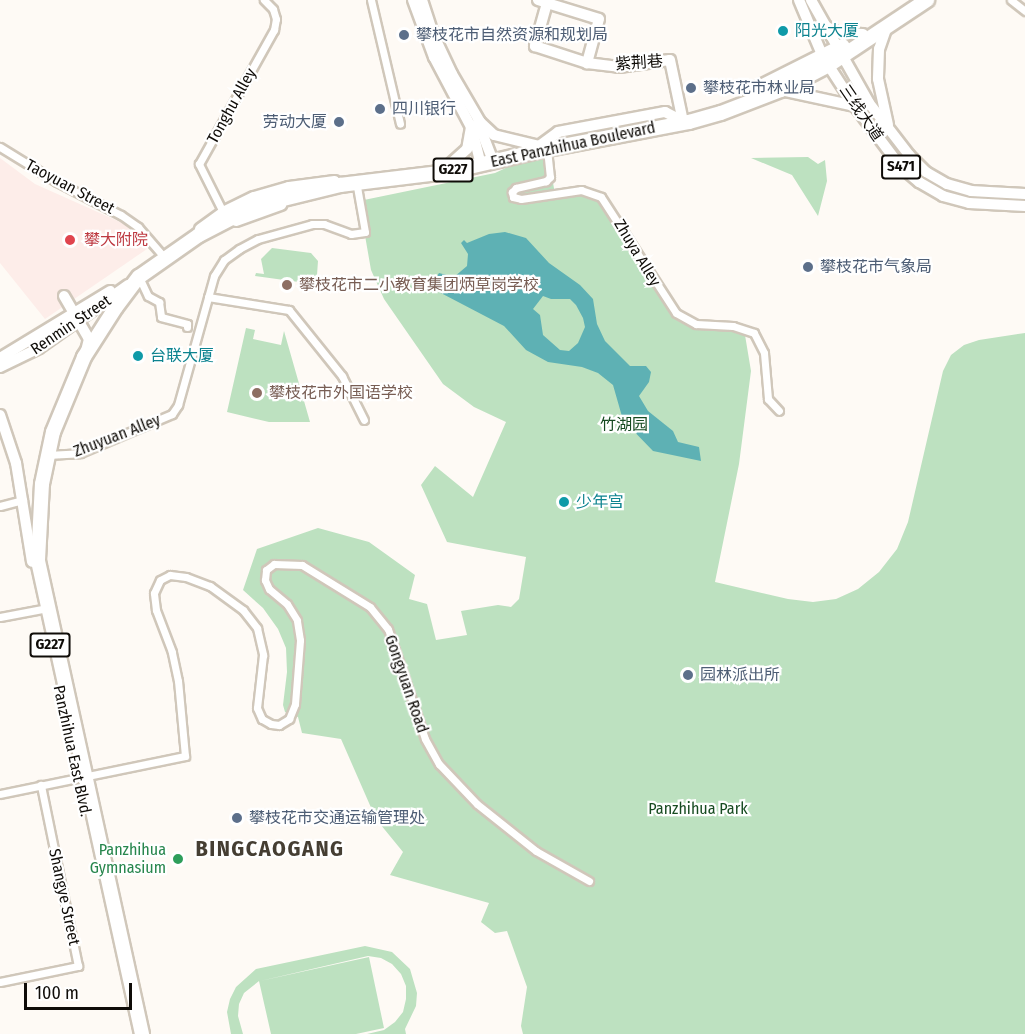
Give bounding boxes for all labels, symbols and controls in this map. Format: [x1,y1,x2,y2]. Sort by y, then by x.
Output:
place label: 阳光大厦 [795,21,859,41]
marker: 阳光大厦 [776,24,790,38]
place label: 攀枝花市自然资源和规划局 [416,25,608,45]
marker: 攀枝花市自然资源和规划局 [397,28,411,42]
street label: 紫荆巷 [614,52,664,74]
street label: Tonghu Alley [203,65,261,147]
place label: 攀枝花市林业局 [703,78,815,98]
marker: 攀枝花市林业局 [684,81,698,95]
street label: 三线大道 [835,81,887,145]
place label: 四川银行 [392,99,456,119]
marker: 四川银行 [373,102,387,116]
place label: 劳动大厦 [263,112,327,132]
marker: 劳动大厦 [332,115,346,129]
street label: East Panzhihua Boulevard [489,118,657,172]
road number: S471 [880,155,922,179]
street label: Taoyuan Street [22,156,118,218]
road number: G227 [432,158,474,182]
street label: Zhuya Alley [610,216,664,290]
place label: 攀大附院 [84,230,148,250]
marker: 攀大附院 [61,231,79,249]
place label: 攀枝花市气象局 [820,257,932,277]
marker: 攀枝花市气象局 [801,260,815,274]
place label: 攀枝花市二小教育集团炳草岗学校 [299,275,539,295]
marker: 攀枝花市二小教育集团炳草岗学校 [280,278,294,292]
street label: Renmin Street [27,291,115,359]
place label: 台联大厦 [150,346,214,366]
marker: 台联大厦 [131,349,145,363]
place label: 攀枝花市外国语学校 [269,383,413,403]
marker: 攀枝花市外国语学校 [250,386,264,400]
street label: Zhuyuan Alley [71,411,163,461]
park label: 竹湖园 [600,415,648,435]
place label: 少年宫 [576,492,624,512]
marker: 少年宫 [557,495,571,509]
road number: G227 [29,633,71,657]
street label: Gongyuan Road [380,633,432,735]
place label: 园林派出所 [700,665,780,685]
marker: 园林派出所 [681,668,695,682]
street label: Panzhihua East Blvd. [49,684,95,818]
park label: Panzhihua Park [648,799,748,819]
place label: 攀枝花市交通运输管理处 [249,808,425,828]
marker: 攀枝花市交通运输管理处 [230,811,244,825]
district label: BINGCAOGANG [195,836,345,862]
place label: Panzhihua Gymnasium [90,840,166,878]
street label: Shangye Street [44,847,84,947]
marker: Panzhihua Gymnasium [171,852,185,866]
scale bar [27,971,135,1009]
text: 100 m [35,982,79,1004]

